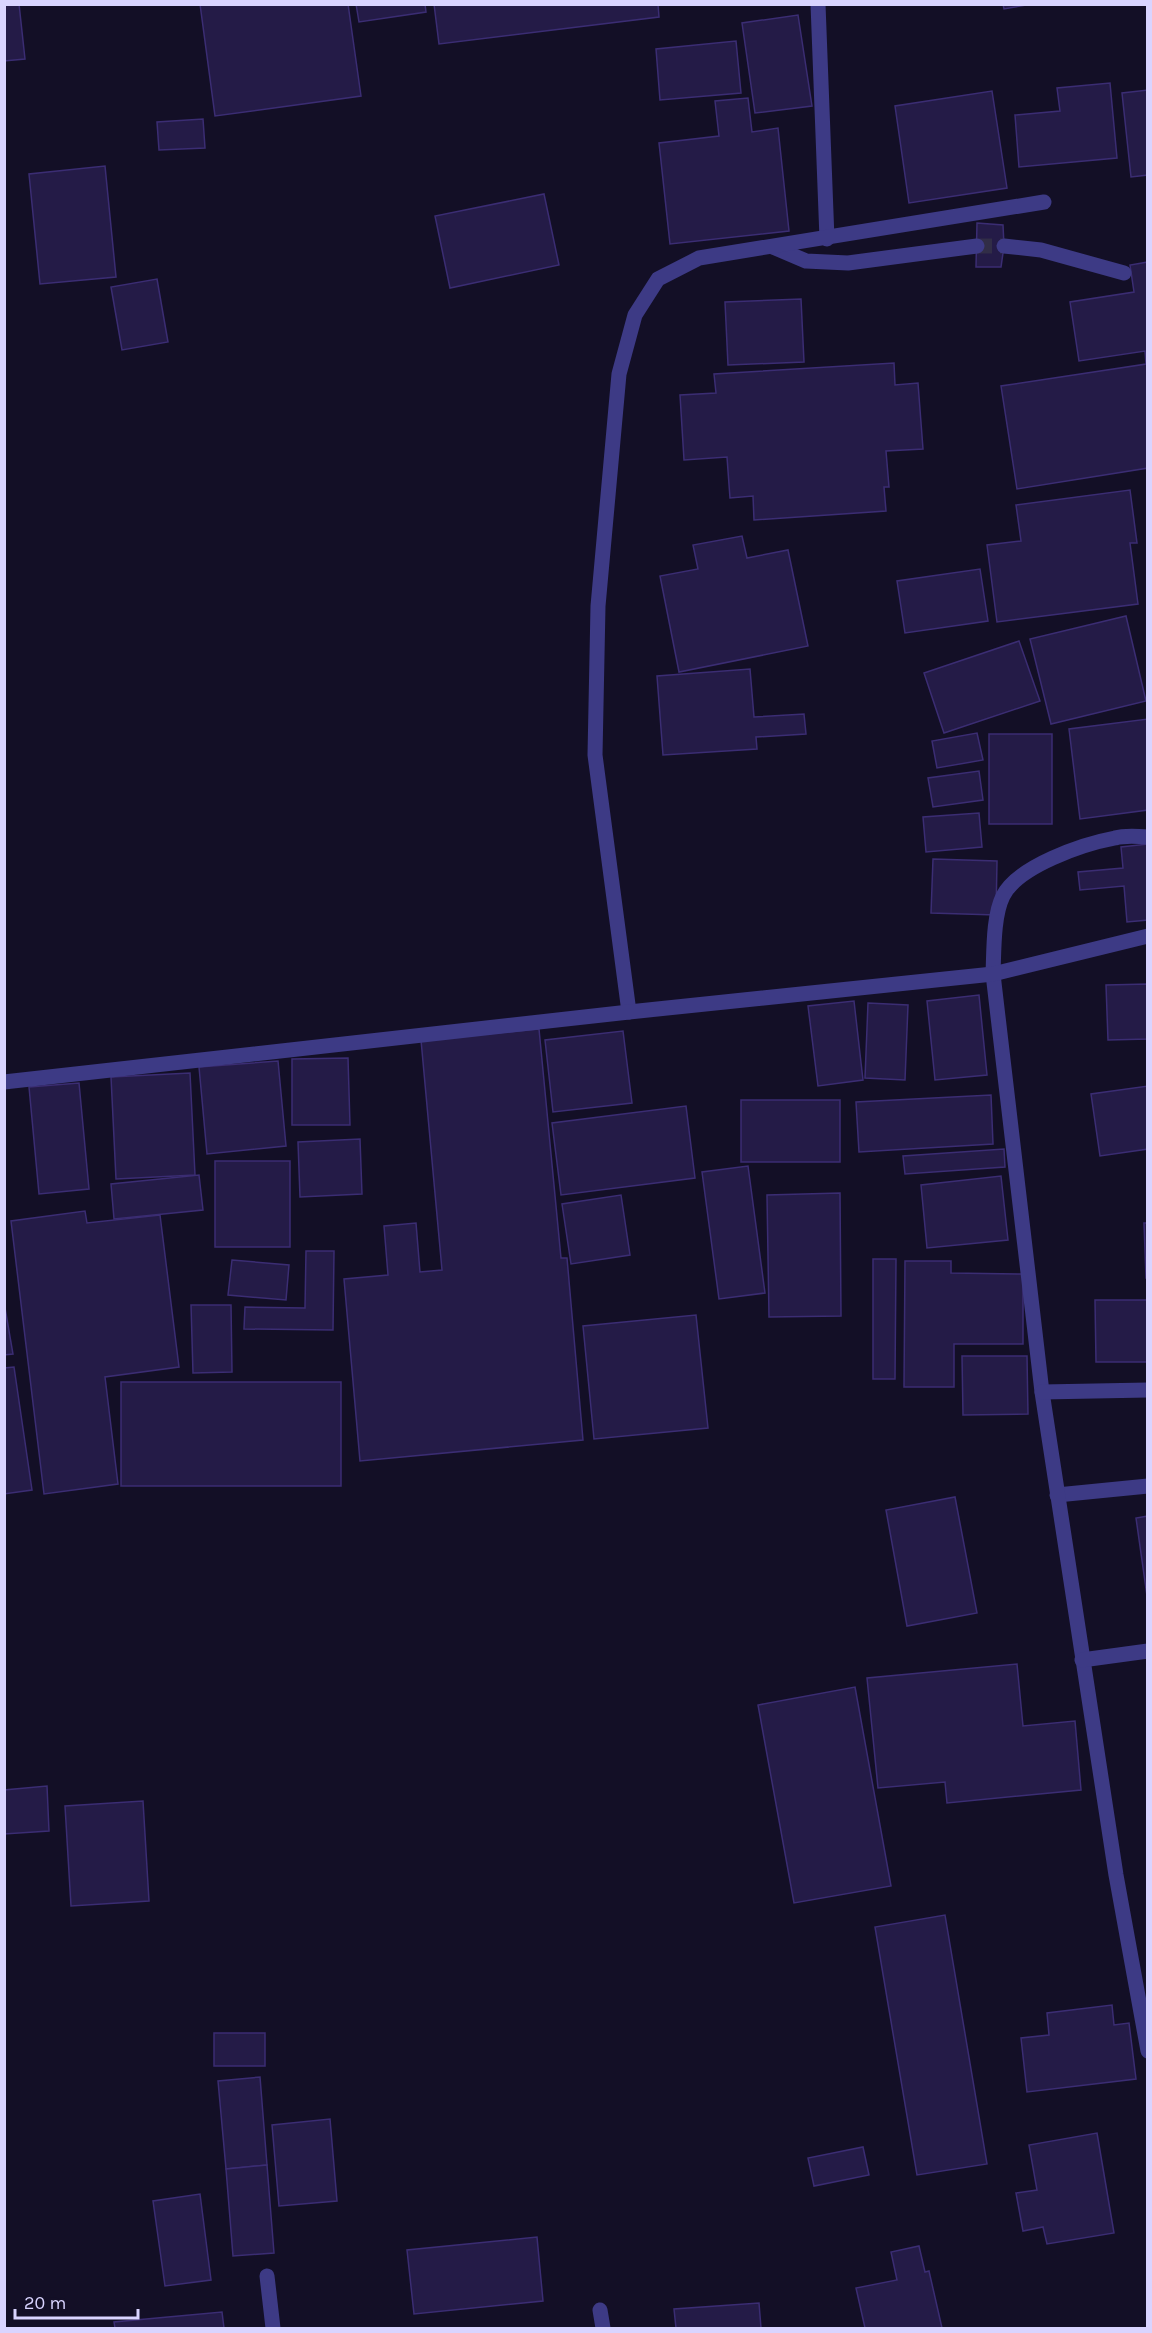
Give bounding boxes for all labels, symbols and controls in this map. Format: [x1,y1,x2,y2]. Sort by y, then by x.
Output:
scale bar [15,2282,138,2320]
text: 20 m [24,2292,66,2314]

